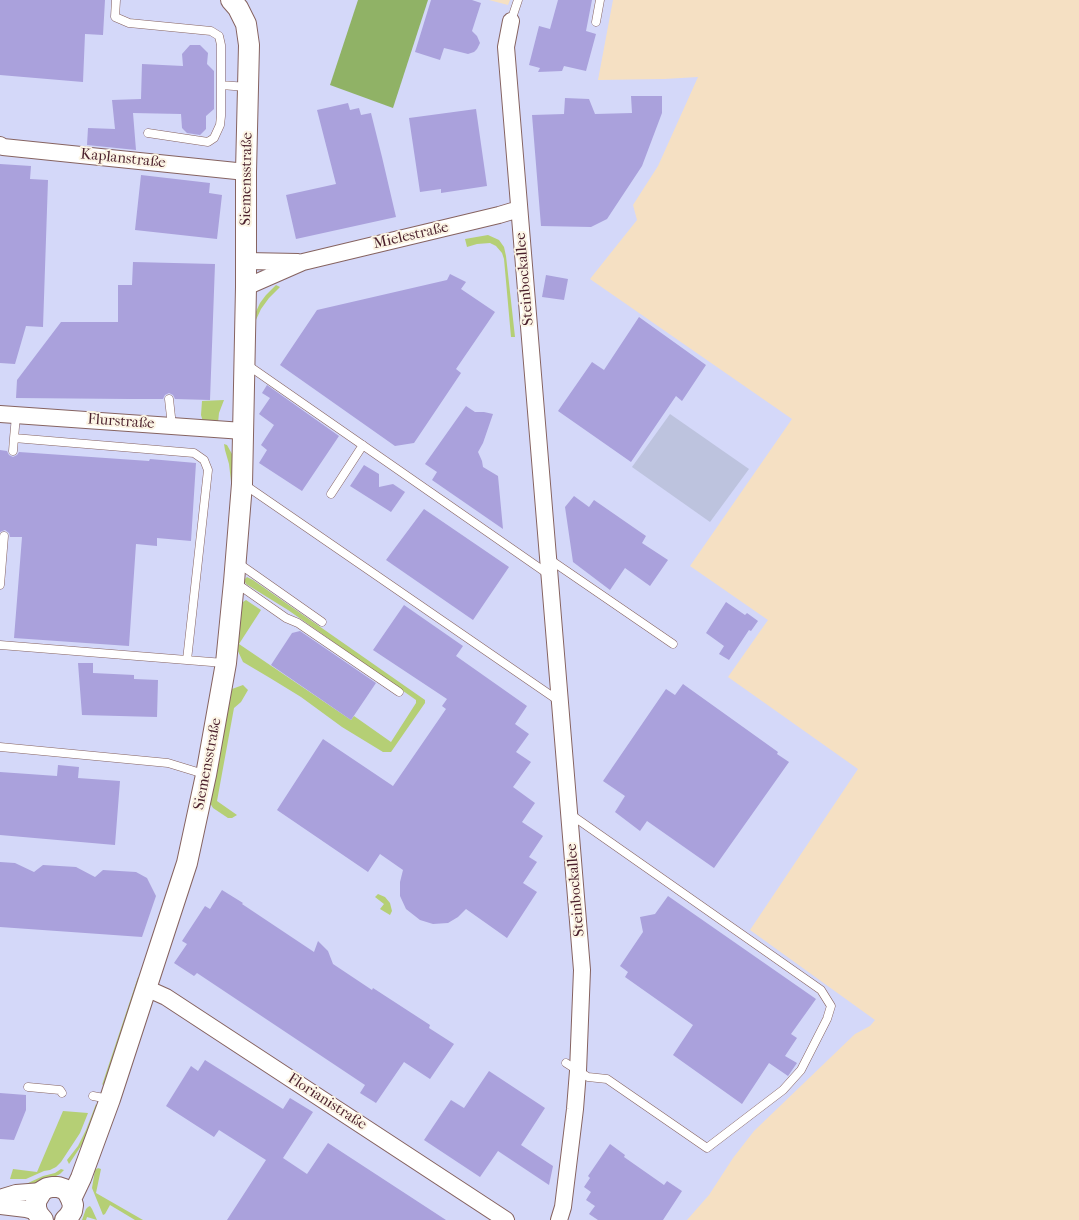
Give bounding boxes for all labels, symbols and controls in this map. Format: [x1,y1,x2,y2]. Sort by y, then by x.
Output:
street label: Siemensstraße [237,132,257,226]
street label: Kaplanstraße [79,146,167,172]
street label: Mielestraße [372,219,450,253]
street label: Steinbockallee [512,232,538,326]
street label: Flurstraße [87,411,155,433]
street label: Siemensstraße [190,716,226,812]
street label: Steinbockallee [563,843,589,937]
street label: Florianistraße [284,1070,370,1134]

